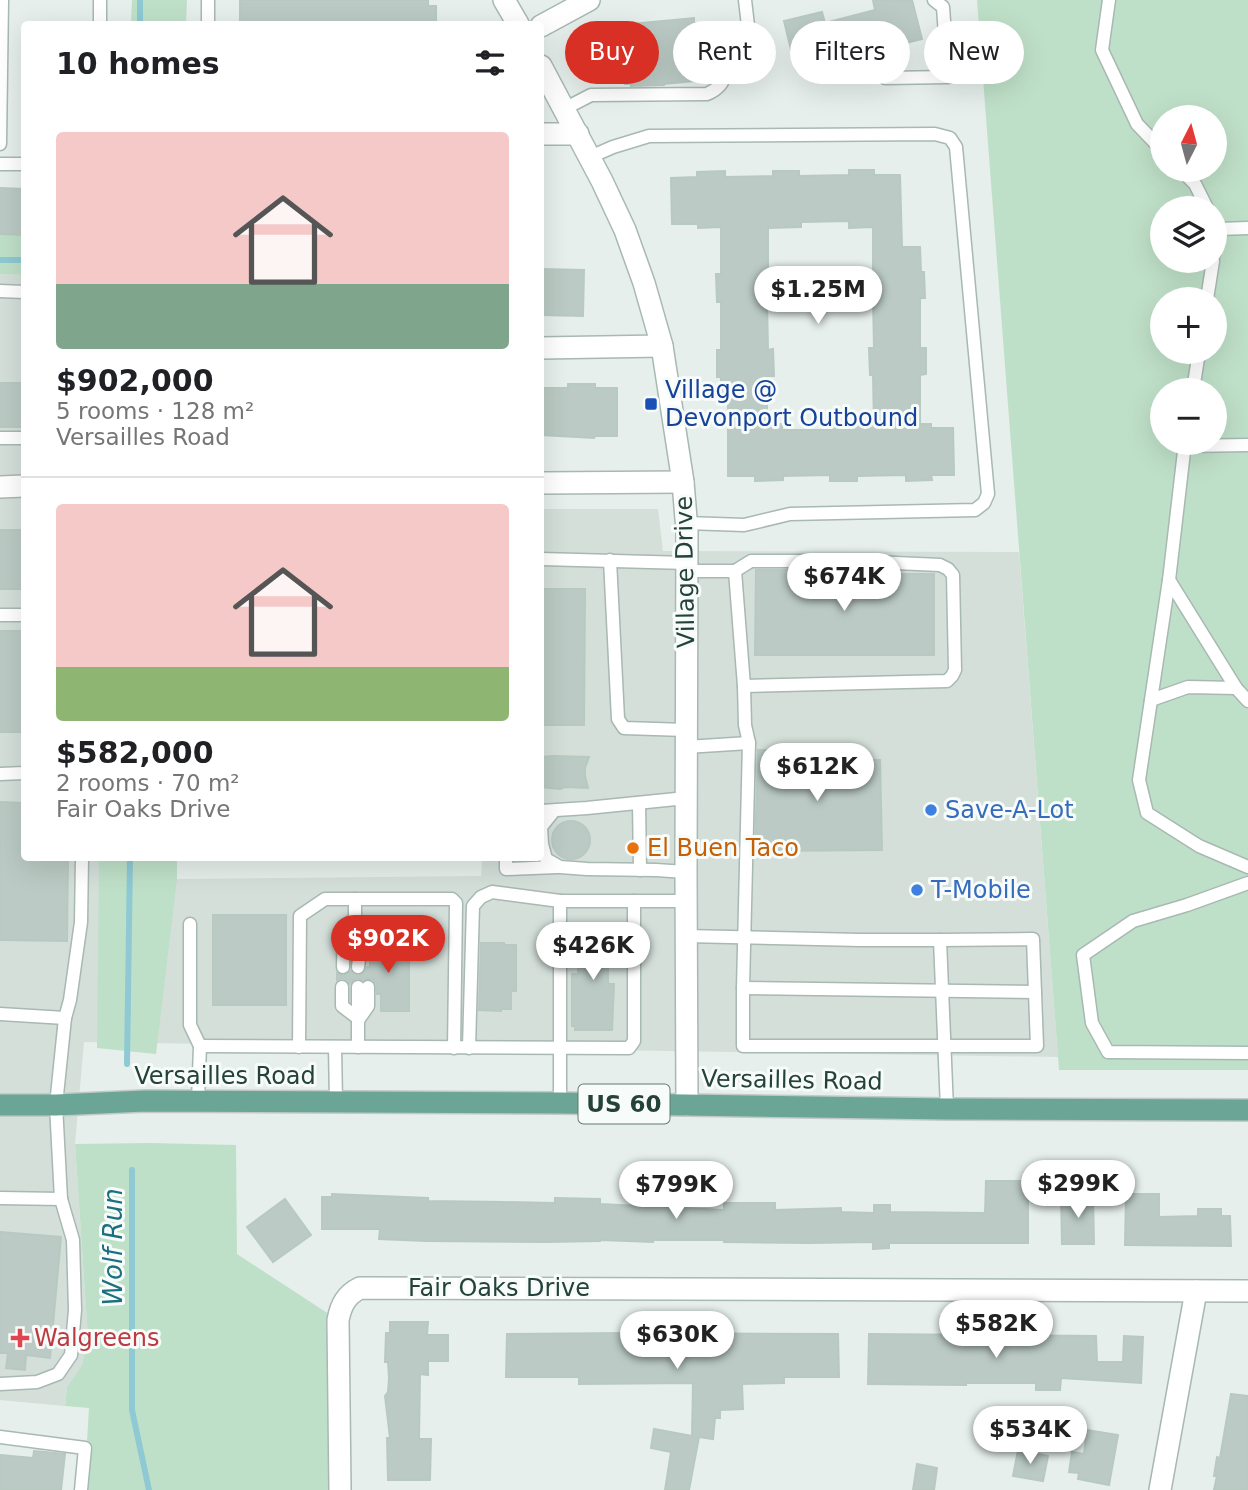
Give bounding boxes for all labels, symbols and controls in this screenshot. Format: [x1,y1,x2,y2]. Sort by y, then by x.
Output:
chip: Buy [565,21,659,84]
chip: Rent [673,21,776,84]
chip: Filters [790,21,910,84]
chip: New [924,21,1024,84]
icon: filters [471,44,509,82]
text: 10 homes [56,46,220,81]
north arrow [1150,105,1227,182]
map controls [1150,105,1227,455]
icon: home [220,177,346,303]
button: layers [1150,196,1227,273]
pin: $1.25M [761,266,875,326]
text: $1.25M [770,276,866,302]
button: + [1150,287,1227,364]
text: $902,000 [56,363,214,398]
place label: Village @ Devonport Outbound [665,376,918,432]
button: − [1150,378,1227,455]
marker: Village @ Devonport Outbound [643,396,659,412]
text: 5 rooms · 128 m² [56,398,254,424]
text: Versailles Road [56,424,230,450]
street label: Village Drive [670,496,700,648]
icon: home [220,549,346,675]
pin: $674K [795,554,893,613]
text: $674K [803,563,885,589]
text: $582,000 [56,735,214,770]
pin: $612K [768,744,866,803]
text: $612K [776,753,858,779]
text: 2 rooms · 70 m² [56,770,240,796]
text: Fair Oaks Drive [56,796,231,822]
place label: Save-A-Lot [945,796,1074,824]
marker: Save-A-Lot [923,802,939,818]
place label: El Buen Taco [647,834,799,862]
marker: El Buen Taco [625,840,641,856]
place label: T-Mobile [930,876,1031,904]
marker: T-Mobile [909,882,925,898]
pin: $902K [339,916,437,975]
pin: $426K [544,922,642,982]
text: $902K [347,925,429,951]
text: $426K [552,932,634,958]
street label: Versailles Road [134,1062,316,1090]
street label: Versailles Road [701,1064,883,1096]
road number: US 60 [578,1084,670,1124]
pin: $299K [1029,1160,1127,1220]
pin: $799K [627,1162,725,1221]
text: $299K [1037,1170,1119,1196]
text: $799K [635,1171,717,1197]
water label: Wolf Run [98,1188,128,1306]
street label: Fair Oaks Drive [408,1274,590,1302]
pin: $582K [947,1300,1045,1360]
text: $582K [955,1310,1037,1336]
pin: $630K [628,1312,726,1371]
text: $630K [636,1321,718,1347]
place label: Walgreens [34,1324,159,1352]
marker: Walgreens [12,1330,28,1346]
pin: $534K [981,1406,1079,1466]
text: $534K [989,1416,1071,1442]

